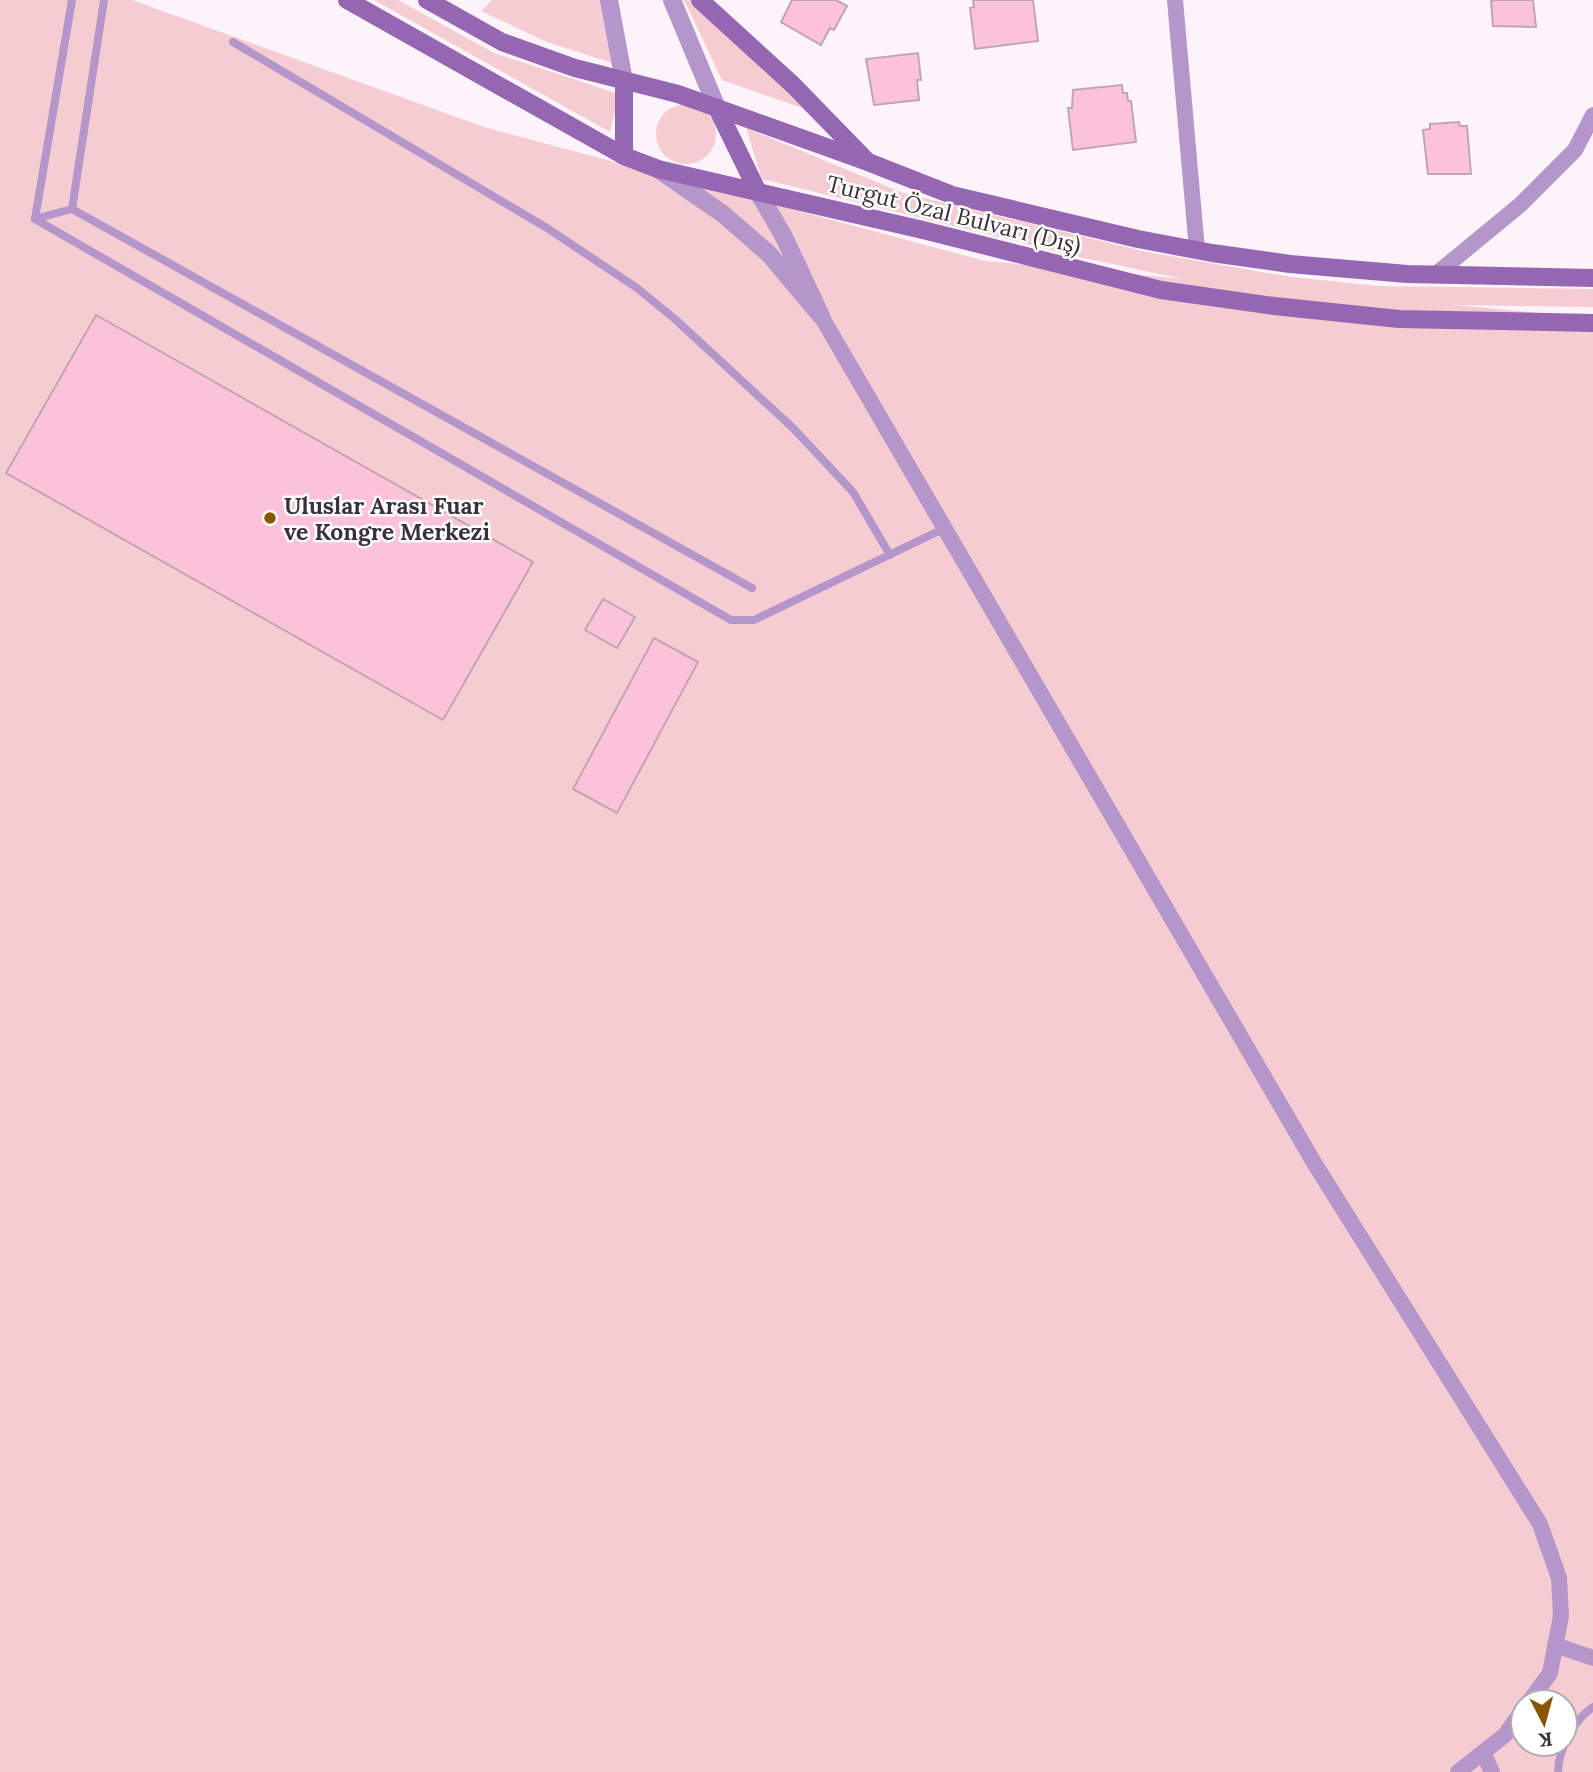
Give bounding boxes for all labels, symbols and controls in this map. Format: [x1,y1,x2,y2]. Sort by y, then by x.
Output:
street label: Turgut Özal Bulvarı (Dış) [824,168,1084,261]
place label: Uluslar Arası Fuar ve Kongre Merkezi [284,491,490,546]
marker: Uluslar Arası Fuar ve Kongre Merkezi [262,510,278,526]
north arrow [1509,1688,1579,1758]
text: K [1537,1727,1554,1753]

